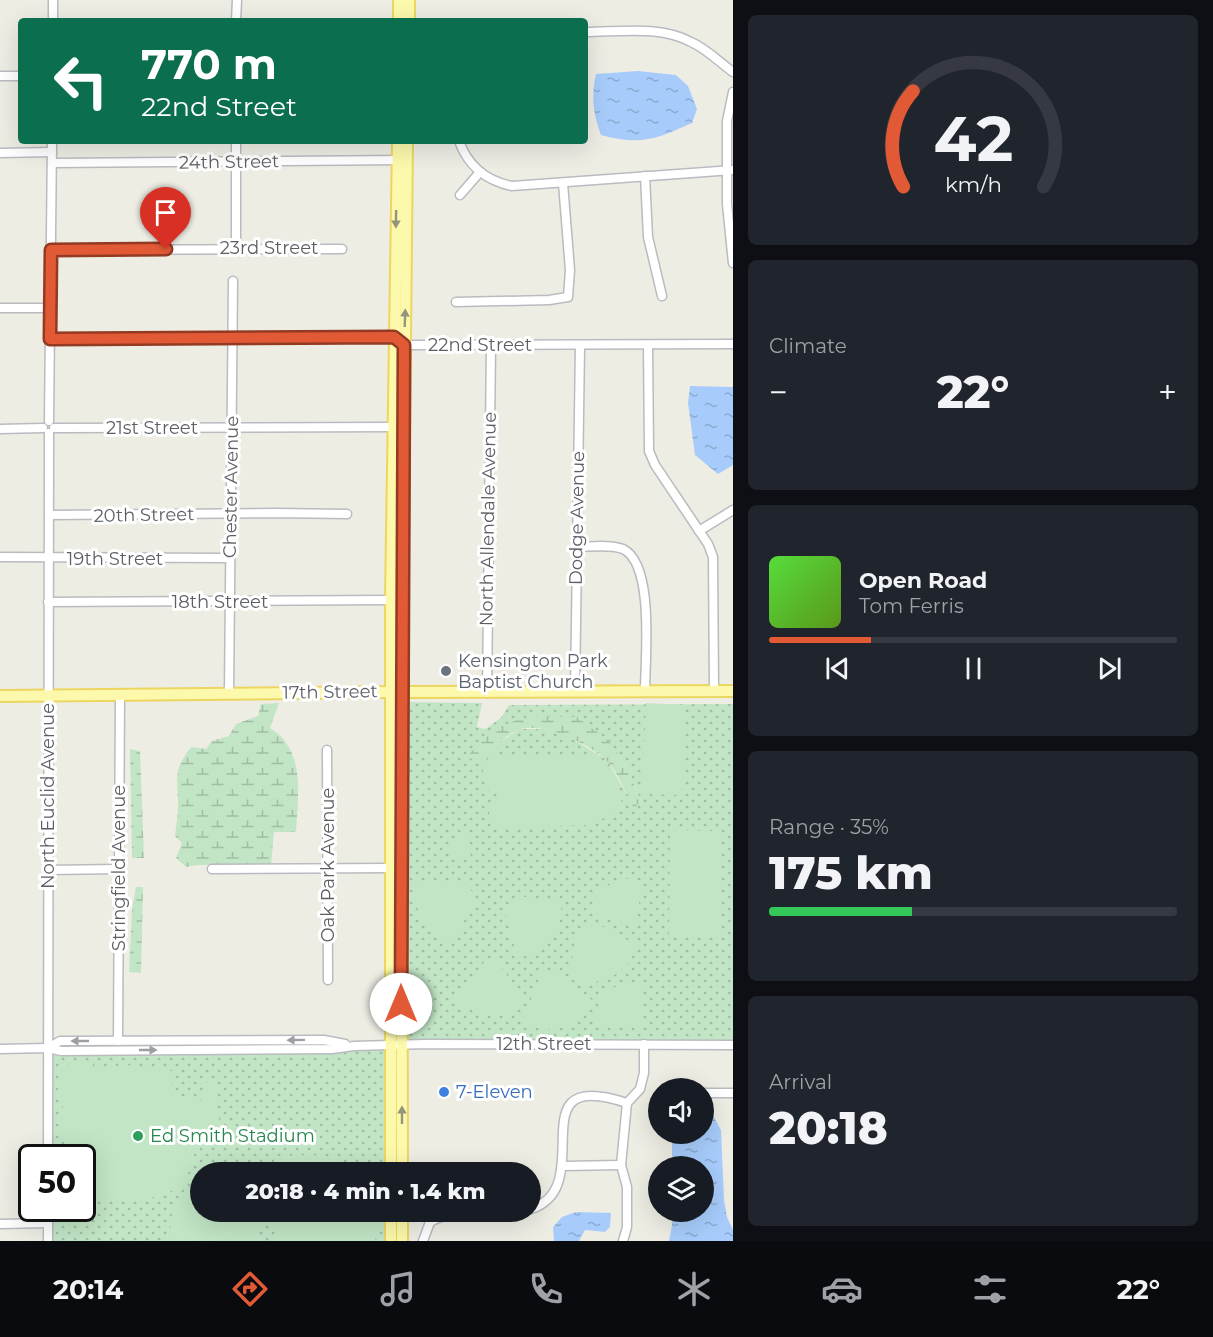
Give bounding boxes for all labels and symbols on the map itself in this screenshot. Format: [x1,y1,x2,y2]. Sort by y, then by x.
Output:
street label: 24th Street [179,150,279,174]
pin [140,187,191,249]
one-way arrow [392,209,401,228]
street label: 23rd Street [220,237,318,259]
one-way arrow [400,309,409,328]
street label: 22nd Street [428,334,532,356]
street label: North Allendale Avenue [475,411,501,626]
street label: Chester Avenue [219,416,243,558]
street label: 21st Street [106,417,198,439]
street label: Dodge Avenue [565,451,589,585]
street label: 20th Street [93,503,195,527]
street label: 19th Street [67,548,163,570]
street label: 18th Street [172,591,268,613]
place label: Kensington Park Baptist Church [458,650,608,693]
marker: Kensington Park Baptist Church [439,664,453,678]
street label: 17th Street [282,680,378,704]
street label: North Euclid Avenue [37,703,59,889]
street label: Stringfield Avenue [108,785,130,951]
street label: Oak Park Avenue [317,787,339,942]
position arrow [369,972,433,1036]
street label: 12th Street [496,1033,592,1055]
one-way arrow [287,1035,306,1045]
one-way arrow [71,1036,90,1046]
one-way arrow [138,1045,157,1055]
place label: 7-Eleven [456,1081,533,1103]
marker: 7-Eleven [437,1085,451,1099]
one-way arrow [397,1105,407,1124]
place label: Ed Smith Stadium [150,1125,315,1147]
marker: Ed Smith Stadium [131,1129,145,1143]
speed limit sign: 50 [18,1144,96,1222]

